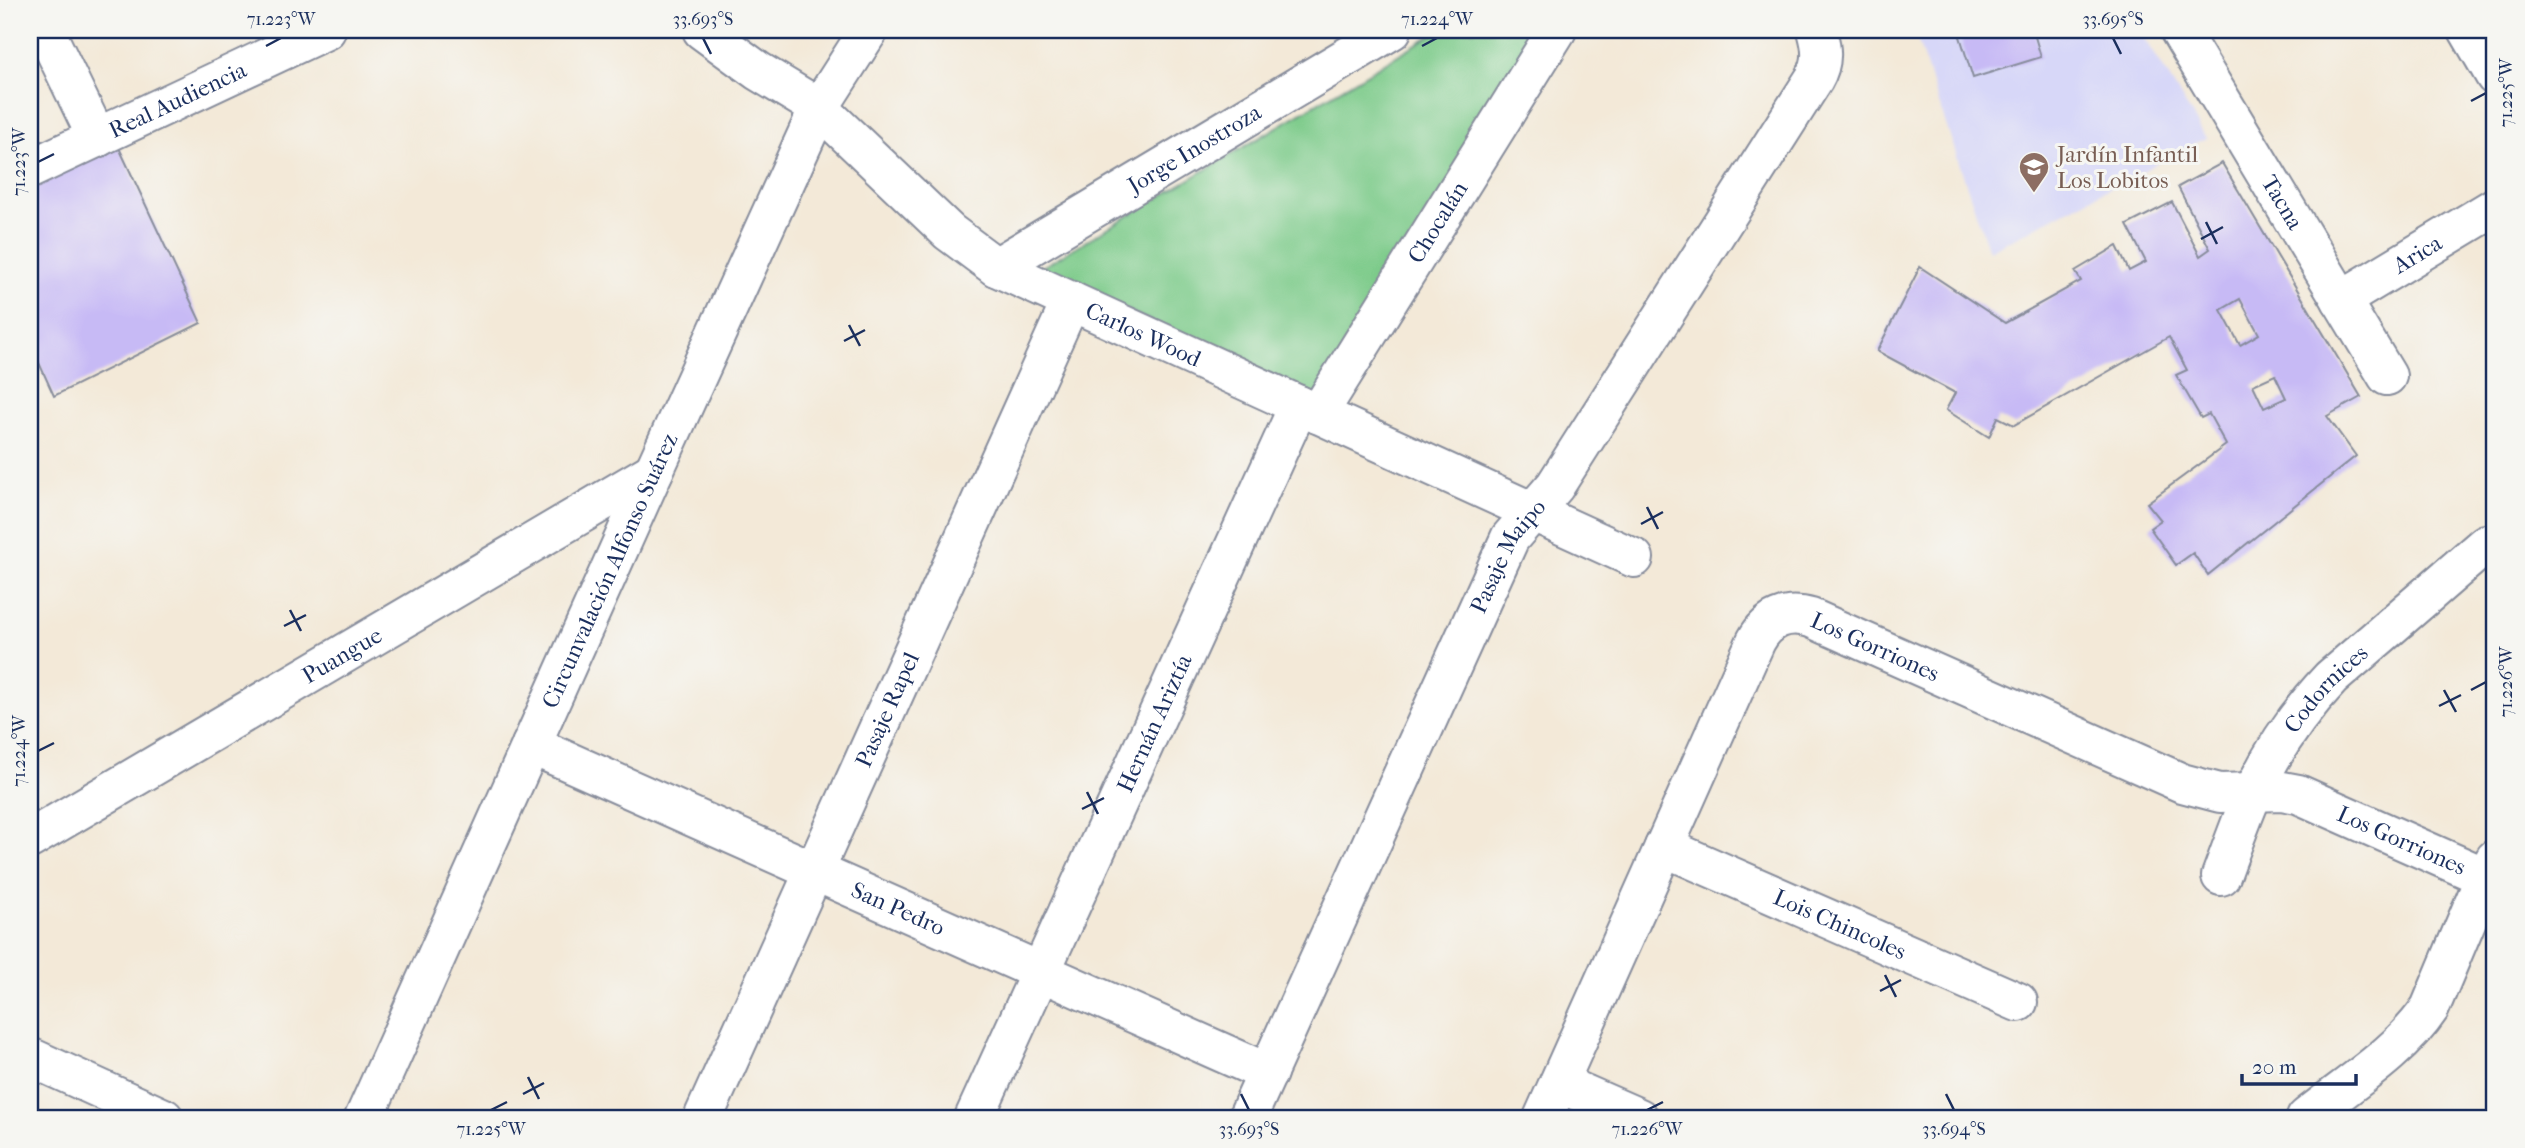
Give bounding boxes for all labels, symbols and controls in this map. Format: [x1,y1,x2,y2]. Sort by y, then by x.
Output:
text: 71.223°W [247,9,317,30]
text: 33.693°S [673,9,733,30]
text: 71.224°W [1401,9,1474,30]
text: 33.695°S [2082,9,2144,30]
street label: Real Audiencia [104,56,251,144]
text: 71.225°W [2496,57,2517,128]
street label: Jorge Inostroza [1121,98,1266,200]
text: 71.223°W [9,126,30,196]
place label: Jardín Infantil Los Lobitos [2055,141,2199,194]
school or university icon: Jardín Infantil Los Lobitos [2017,150,2051,194]
street label: Tacna [2256,170,2309,235]
street label: Chocalán [1402,176,1473,268]
street label: Arica [2387,229,2447,280]
street label: Carlos Wood [1081,296,1206,372]
street label: Circunvalación Alfonso Suárez [536,429,683,712]
street label: Pasaje Maipo [1464,493,1551,617]
street label: Los Gorriones [1807,606,1944,687]
street label: Puangue [297,621,387,689]
street label: Codornices [2278,639,2373,738]
text: 71.226°W [2496,645,2517,718]
street label: Pasaje Rapel [849,647,925,771]
street label: Hernán Ariztía [1111,649,1197,796]
text: 71.224°W [9,714,30,787]
street label: Los Gorriones [2333,800,2470,880]
street label: San Pedro [847,876,949,941]
street label: Lois Chincoles [1769,883,1910,965]
scale bar [2242,1043,2355,1087]
text: 20 m [2252,1055,2297,1079]
text: 71.225°W [456,1119,527,1140]
text: 33.693°S [1219,1119,1279,1140]
text: 71.226°W [1611,1119,1684,1140]
text: 33.694°S [1922,1119,1986,1140]

